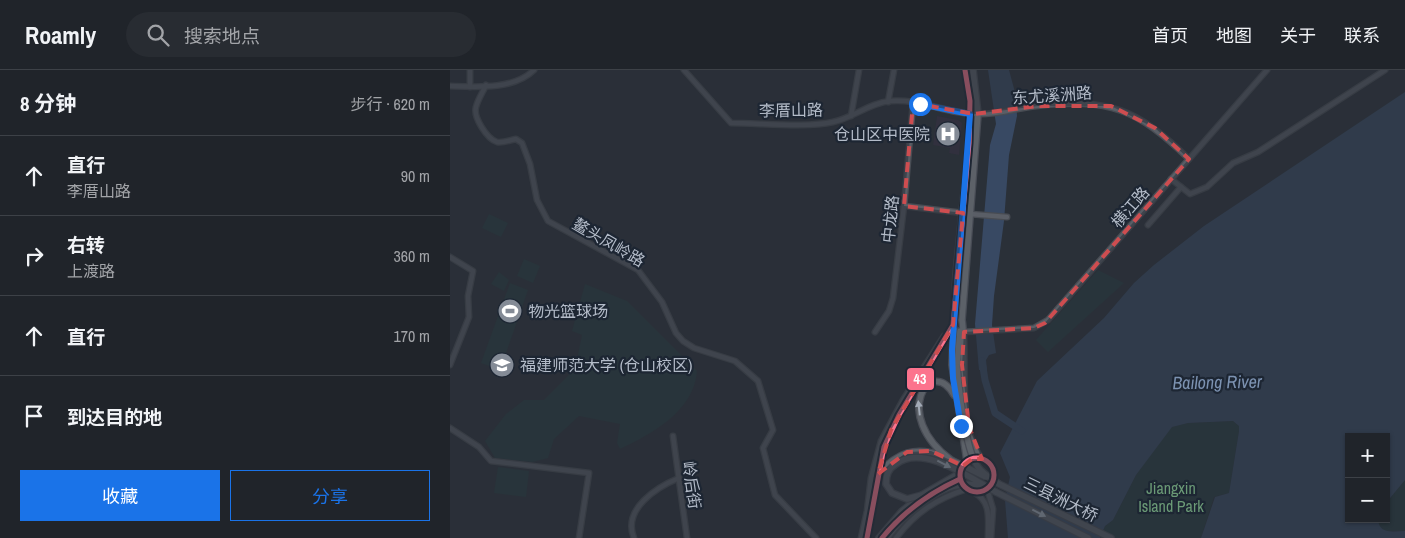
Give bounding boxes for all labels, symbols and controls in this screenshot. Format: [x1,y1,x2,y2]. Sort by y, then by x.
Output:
search box [126,12,476,57]
text: Roamly [25,19,96,51]
icon: search [144,21,172,49]
text: 搜索地点 [184,23,260,49]
text: 首页 [1152,23,1188,48]
text: 地图 [1216,23,1252,48]
text: 关于 [1280,23,1316,48]
text: 联系 [1344,23,1380,48]
street label: 东尤溪洲路 [1011,81,1093,109]
text: 8 分钟 [20,89,76,118]
text: 步行 · 620 m [351,93,430,115]
route start [909,93,932,116]
street label: 李厝山路 [759,98,823,122]
hospital icon: 仓山区中医院 [935,121,961,147]
place label: 仓山区中医院 [834,123,930,145]
text: 直行 [67,152,105,178]
icon: ahead [20,162,48,190]
text: 90 m [401,165,430,187]
text: 李厝山路 [67,180,131,202]
street label: 横江路 [1106,182,1154,232]
street label: 中龙路 [877,194,903,244]
street label: 鳌头凤岭路 [569,212,649,272]
text: 右转 [67,232,105,258]
icon: right [20,242,48,270]
text: 360 m [394,245,430,267]
text: 上渡路 [67,260,115,282]
sports icon: 物光篮球场 [497,298,523,324]
place label: 物光篮球场 [528,300,608,322]
icon: ahead [20,322,48,350]
text: 直行 [67,324,105,350]
text: 170 m [394,325,430,347]
school or university icon: 福建师范大学 (仓山校区) [489,352,515,378]
place label: 福建师范大学 (仓山校区) [520,354,692,376]
line badge: 43 [906,367,935,391]
water label: Bailong River [1172,369,1263,395]
text: 43 [914,370,926,388]
one-way arrow [915,400,923,416]
icon: arrive [20,402,48,430]
text: 到达目的地 [67,404,162,430]
route end [950,415,973,438]
map controls [1345,433,1390,523]
button: + [1345,433,1390,478]
street label: 岭后街 [678,460,706,510]
one-way arrow [937,460,951,468]
button: 收藏 [20,470,220,521]
button: 分享 [230,470,430,521]
street label: 三县洲大桥 [1020,472,1102,526]
park label: Jiangxin Island Park [1138,477,1204,517]
button: − [1345,478,1390,523]
one-way arrow [1032,510,1046,518]

